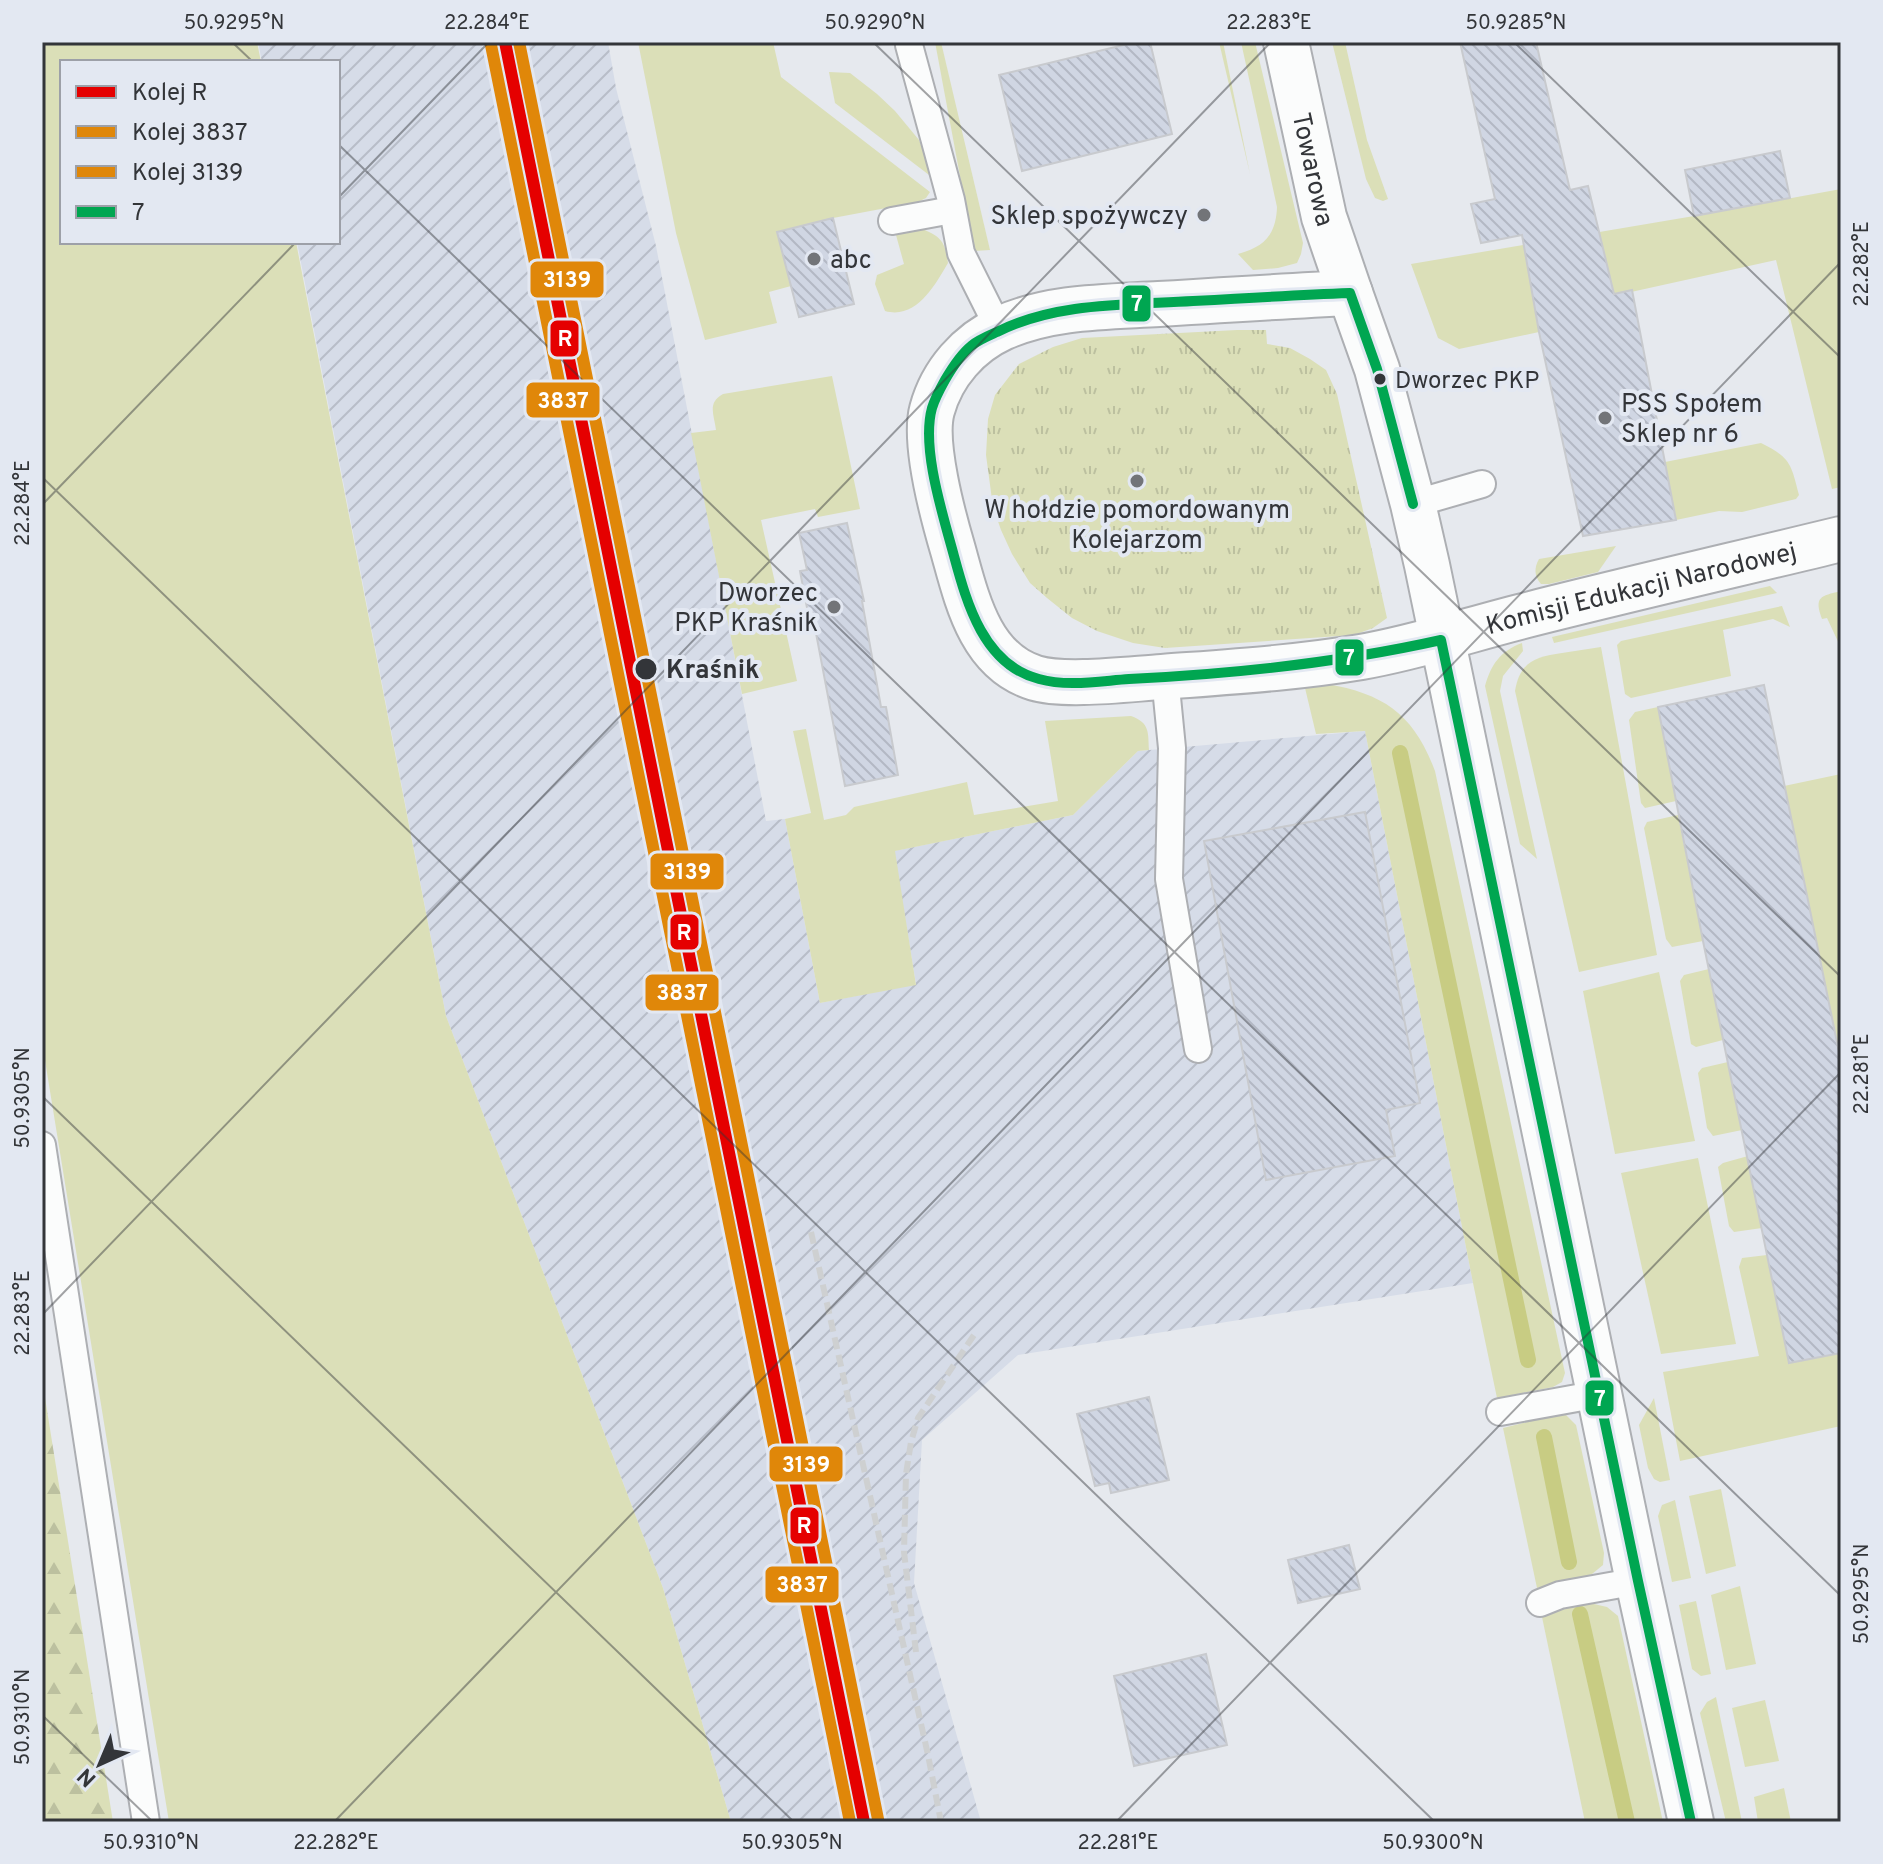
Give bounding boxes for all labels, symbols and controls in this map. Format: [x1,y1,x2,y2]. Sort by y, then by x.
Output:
text: 50.9295°N [184,11,284,37]
text: 22.284°E [444,11,530,37]
text: 50.9290°N [825,11,925,37]
text: 22.283°E [1226,11,1312,37]
text: 50.9285°N [1466,11,1566,37]
legend [60,60,340,244]
text: Kolej R [132,79,208,109]
street label: Towarowa [1283,110,1340,231]
text: Kolej 3837 [132,119,247,149]
text: Kolej 3139 [132,159,243,189]
text: 7 [132,199,145,229]
place label: Sklep spożywczy [991,201,1188,234]
marker: Sklep spożywczy [1195,206,1213,224]
text: 22.282°E [1850,221,1876,307]
place label: abc [830,245,872,278]
marker: abc [805,250,823,268]
line badge: 3139 [529,260,605,299]
text: 3139 [543,268,591,295]
line badge: 7 [1121,284,1152,323]
text: 7 [1131,292,1143,319]
line badge: R [549,319,580,358]
text: R [557,327,573,354]
place label: Dworzec PKP [1395,367,1539,397]
marker: Dworzec PKP [1372,371,1388,387]
line badge: 3837 [525,381,601,419]
text: 3837 [537,389,589,416]
place label: PSS Społem Sklep nr 6 [1621,389,1762,452]
marker: PSS Społem Sklep nr 6 [1596,409,1614,427]
text: 22.284°E [11,460,37,546]
marker: W hołdzie pomordowanym Kolejarzom [1128,472,1146,490]
place label: W hołdzie pomordowanym Kolejarzom [984,495,1290,558]
street label: Komisji Edukacji Narodowej [1483,536,1800,644]
place label: Dworzec PKP Kraśnik [674,578,818,641]
marker: Dworzec PKP Kraśnik [825,598,843,616]
line badge: 7 [1334,638,1365,677]
text: 7 [1343,646,1355,673]
place label: Kraśnik [666,655,760,688]
marker: Kraśnik [633,656,659,682]
line badge: 3139 [649,852,725,891]
text: 3139 [663,860,711,887]
line badge: R [669,913,700,951]
text: R [676,921,692,948]
line badge: 3837 [644,973,720,1012]
text: 3837 [656,981,708,1008]
text: 22.281°E [1850,1033,1876,1115]
text: 50.9305°N [11,1047,37,1149]
text: 22.283°E [11,1270,37,1356]
line badge: 7 [1584,1379,1615,1417]
text: 7 [1594,1387,1606,1414]
line badge: 3139 [768,1445,844,1483]
text: 3139 [782,1453,830,1480]
line badge: R [789,1506,820,1545]
text: R [796,1514,812,1541]
text: 50.9295°N [1850,1544,1876,1644]
line badge: 3837 [764,1565,840,1604]
text: 3837 [776,1573,828,1600]
text: 50.9310°N [11,1669,37,1765]
north arrow [60,1724,140,1804]
text: N [73,1761,103,1792]
text: 50.9310°N [103,1831,199,1857]
text: 22.282°E [293,1831,379,1857]
text: 50.9305°N [741,1831,843,1857]
text: 22.281°E [1077,1831,1159,1857]
text: 50.9300°N [1382,1831,1484,1857]

